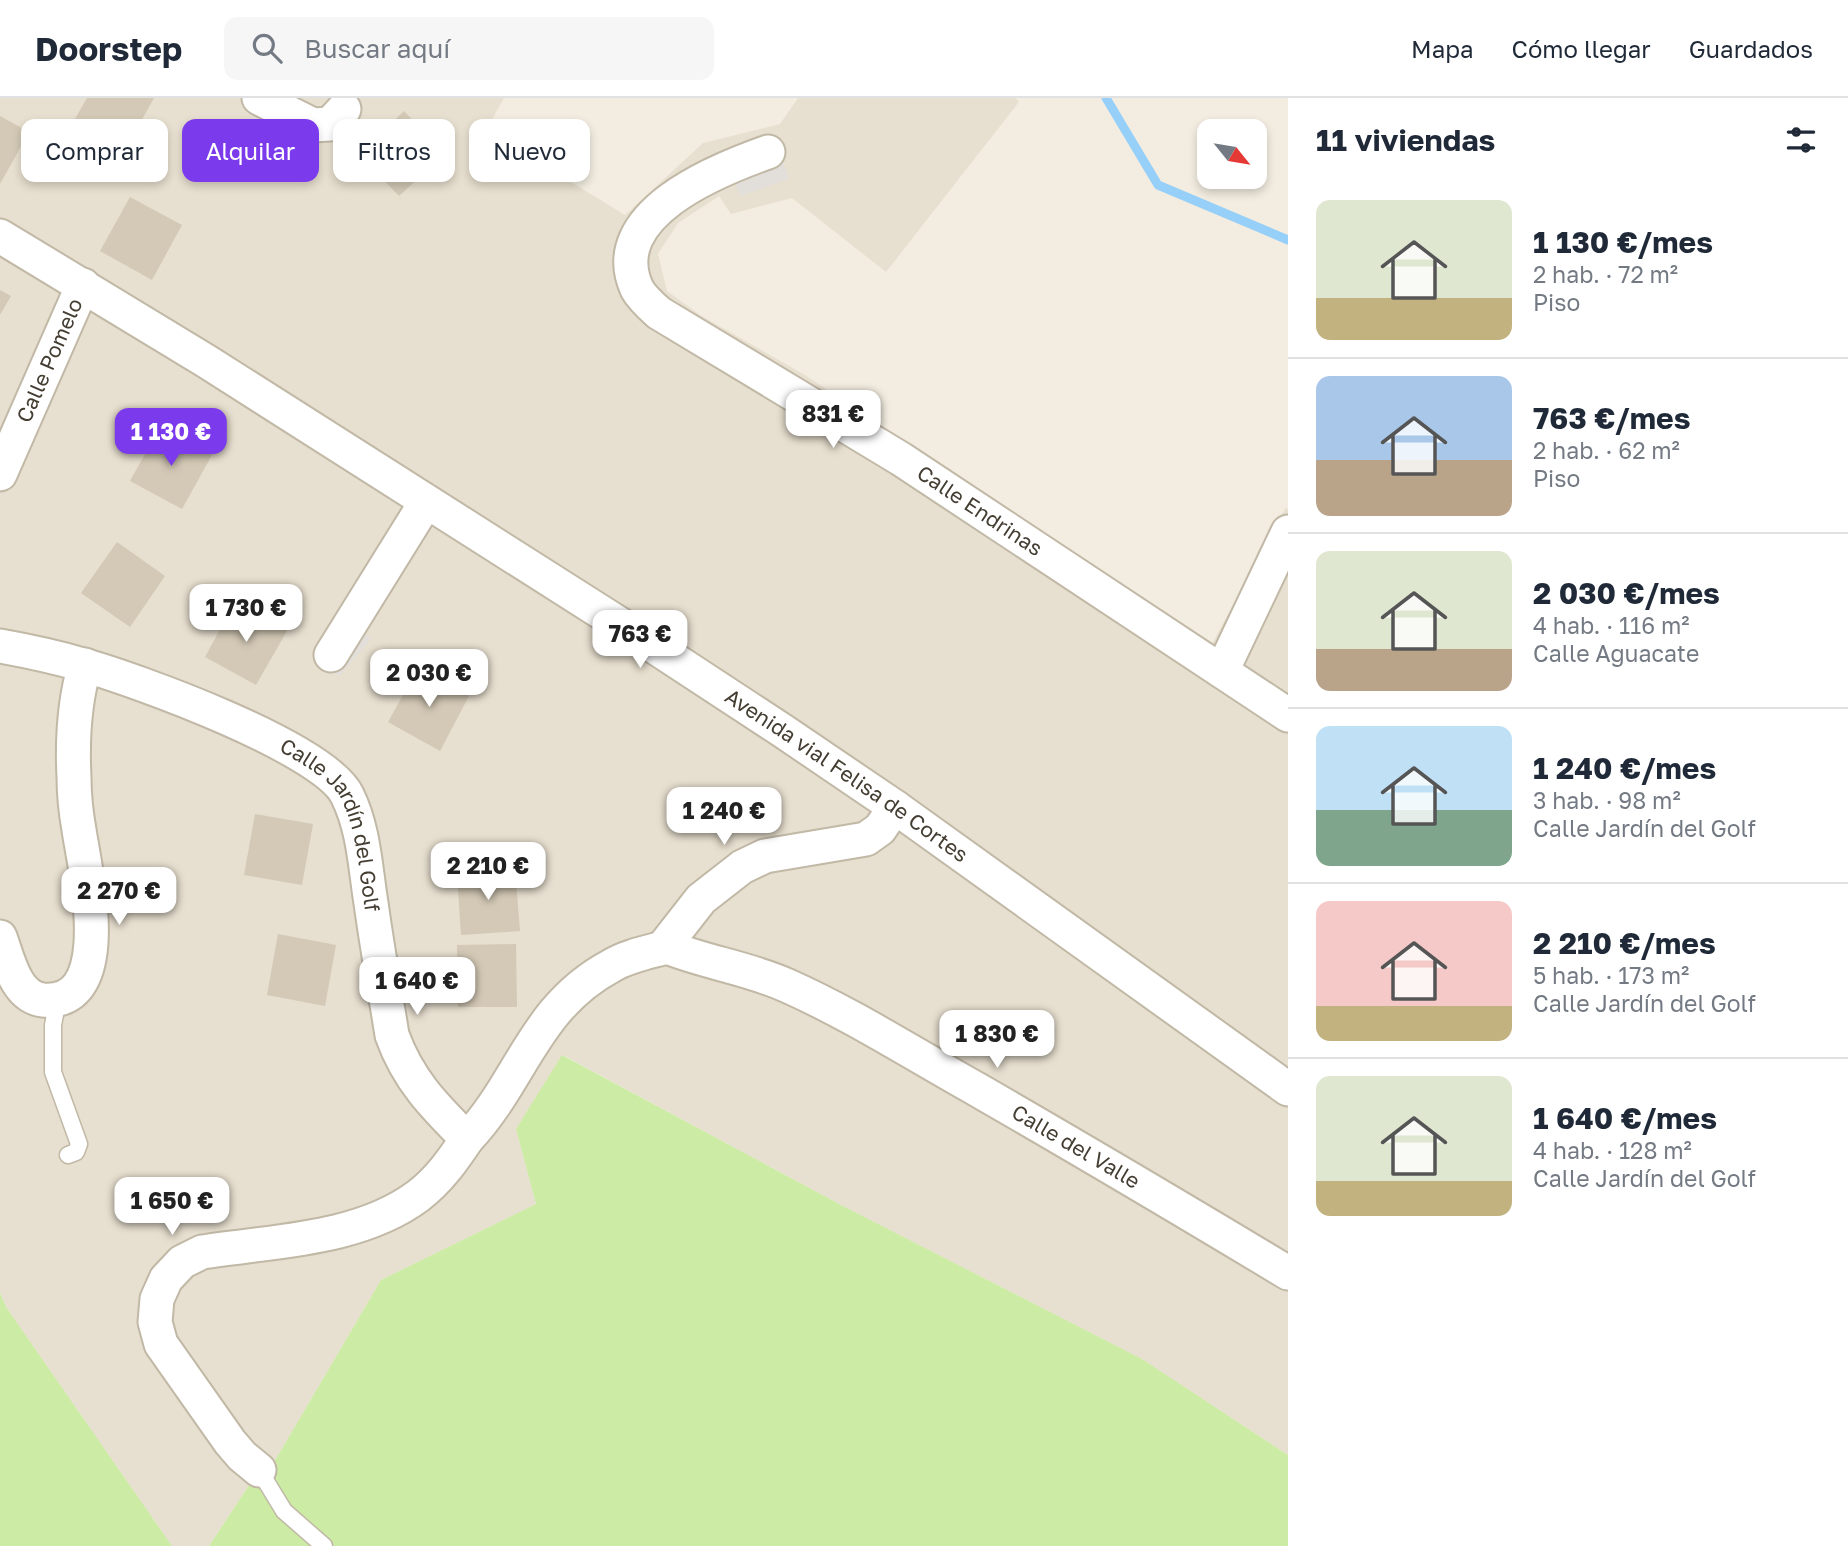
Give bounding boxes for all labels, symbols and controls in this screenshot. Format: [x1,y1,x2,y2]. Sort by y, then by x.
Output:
search box [224,17,714,80]
text: Doorstep [35,29,182,68]
icon: search [248,29,286,67]
text: Buscar aquí [304,33,450,64]
text: Mapa [1411,34,1474,63]
text: Cómo llegar [1512,34,1651,63]
text: Guardados [1689,34,1813,63]
chip: Comprar [21,119,168,182]
chip: Alquilar [182,119,319,182]
chip: Filtros [333,119,455,182]
chip: Nuevo [469,119,590,182]
north arrow [1197,119,1267,189]
map controls [1197,119,1267,189]
icon: filters [1782,121,1820,159]
text: 11 viviendas [1316,122,1495,158]
text: 1 130 €/mes [1533,224,1713,260]
icon: home [1372,228,1456,312]
text: 2 hab. · 72 m² [1533,260,1678,288]
text: Piso [1533,288,1580,316]
street label: Calle Pomelo [10,294,88,426]
pin: 831 € [784,390,882,450]
text: 831 € [802,399,864,427]
text: 763 €/mes [1533,400,1691,436]
icon: home [1372,404,1456,488]
pin: 1 130 € [106,408,236,468]
text: 1 130 € [131,417,211,445]
text: 2 hab. · 62 m² [1533,436,1680,464]
street label: Calle Endrinas [912,459,1048,561]
text: Piso [1533,464,1580,492]
text: 2 030 €/mes [1533,575,1720,611]
icon: home [1372,579,1456,663]
pin: 1 730 € [181,584,311,644]
text: 1 730 € [205,593,287,621]
pin: 763 € [591,610,689,670]
text: 4 hab. · 116 m² [1533,611,1690,639]
text: 763 € [608,619,672,647]
text: Calle Aguacate [1533,639,1699,667]
pin: 2 030 € [364,650,494,709]
text: 2 030 € [386,658,472,686]
street label: Avenida vial Felisa de Cortes [720,683,974,867]
street label: Calle Jardín del Golf [276,732,386,914]
text: 1 240 €/mes [1533,750,1716,786]
icon: home [1372,754,1456,838]
text: 3 hab. · 98 m² [1533,786,1681,814]
pin: 1 240 € [659,788,789,847]
text: 1 240 € [683,796,765,824]
text: Calle Jardín del Golf [1533,814,1756,842]
pin: 2 210 € [423,842,553,902]
text: 2 210 € [447,851,529,879]
pin: 2 270 € [54,868,184,927]
text: 2 270 € [77,876,161,904]
text: 2 210 €/mes [1533,925,1716,961]
icon: home [1372,929,1456,1013]
pin: 1 640 € [352,958,482,1017]
text: 5 hab. · 173 m² [1533,961,1689,989]
text: 1 640 € [375,966,459,994]
text: Calle Jardín del Golf [1533,989,1756,1017]
pin: 1 830 € [932,1010,1062,1070]
text: 1 830 € [955,1019,1039,1047]
street label: Calle del Valle [1008,1098,1145,1194]
text: 1 640 €/mes [1533,1100,1717,1136]
icon: home [1372,1104,1456,1188]
text: 4 hab. · 128 m² [1533,1136,1692,1164]
text: Calle Jardín del Golf [1533,1164,1756,1192]
pin: 1 650 € [107,1178,237,1237]
text: 1 650 € [130,1186,214,1214]

